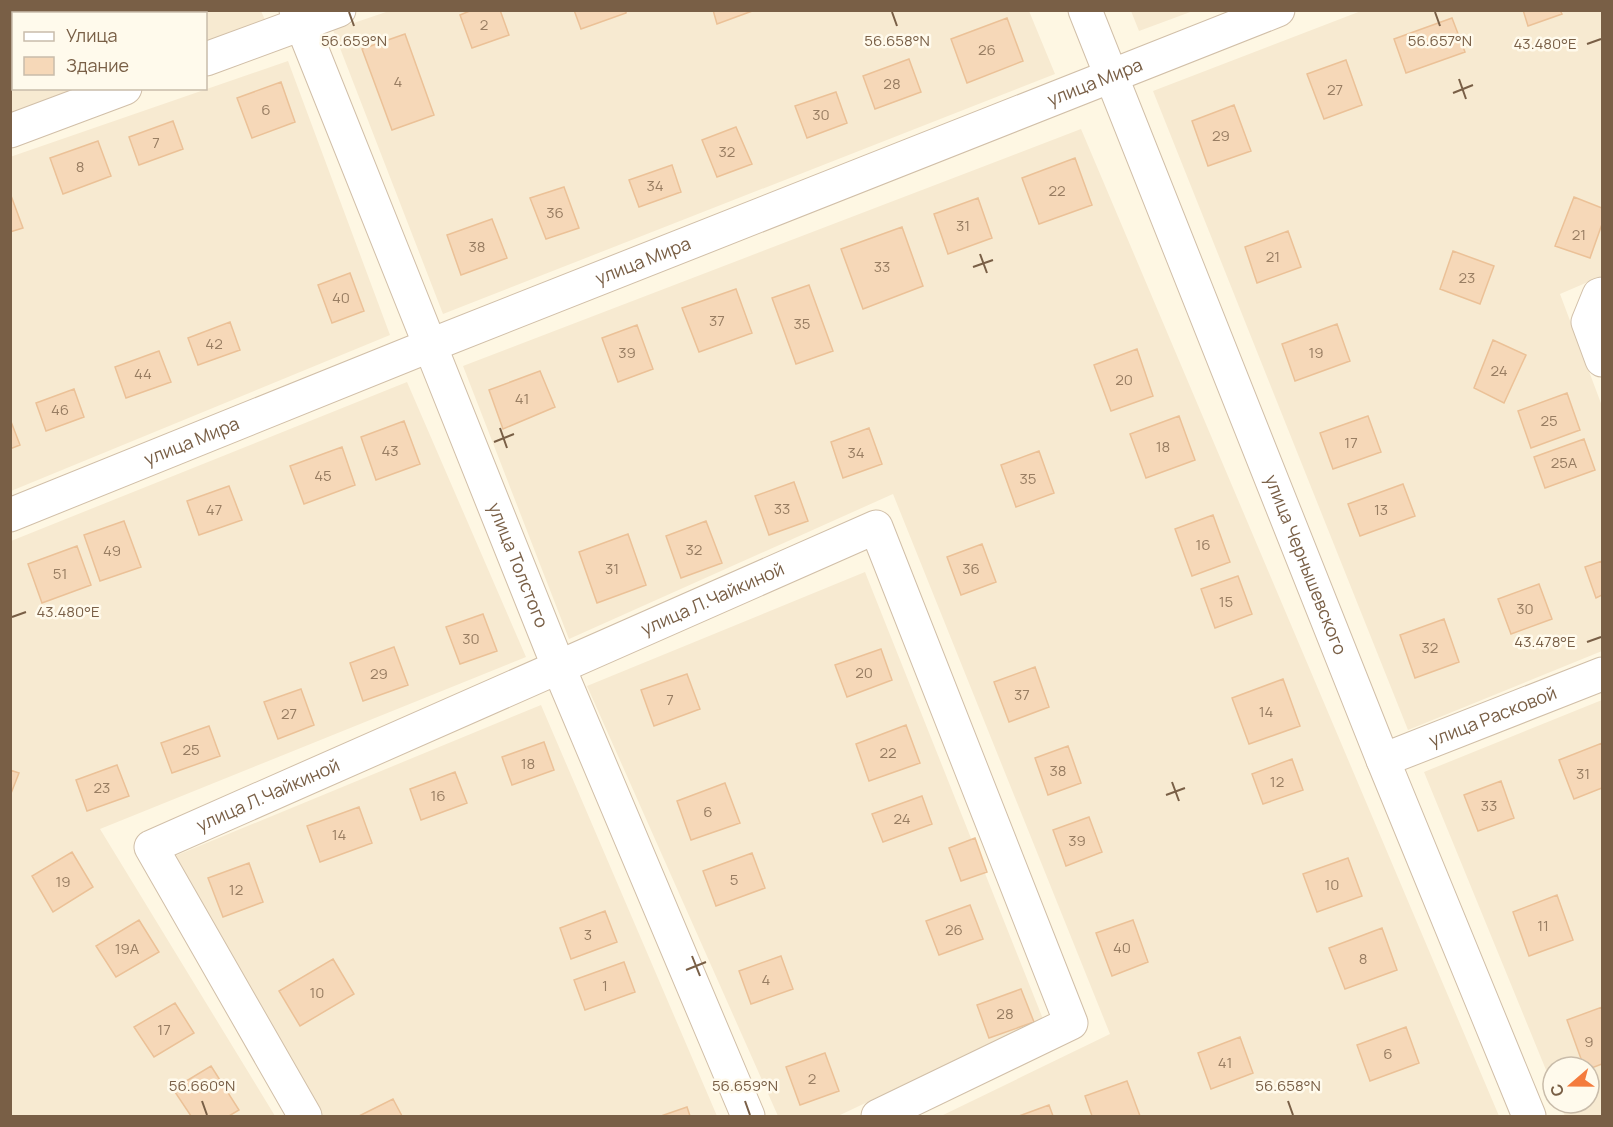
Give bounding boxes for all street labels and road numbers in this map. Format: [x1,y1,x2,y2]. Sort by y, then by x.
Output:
street label: улица Мира [1043,52,1146,111]
street label: улица Мира [591,231,694,290]
street label: улица Мира [140,411,242,471]
street label: улица Чернышевского [1260,471,1353,658]
street label: улица Толстого [483,499,555,631]
street label: улица Л.Чайкиной [637,556,788,640]
street label: улица Расковой [1425,680,1560,752]
street label: улица Л.Чайкиной [192,752,343,837]

